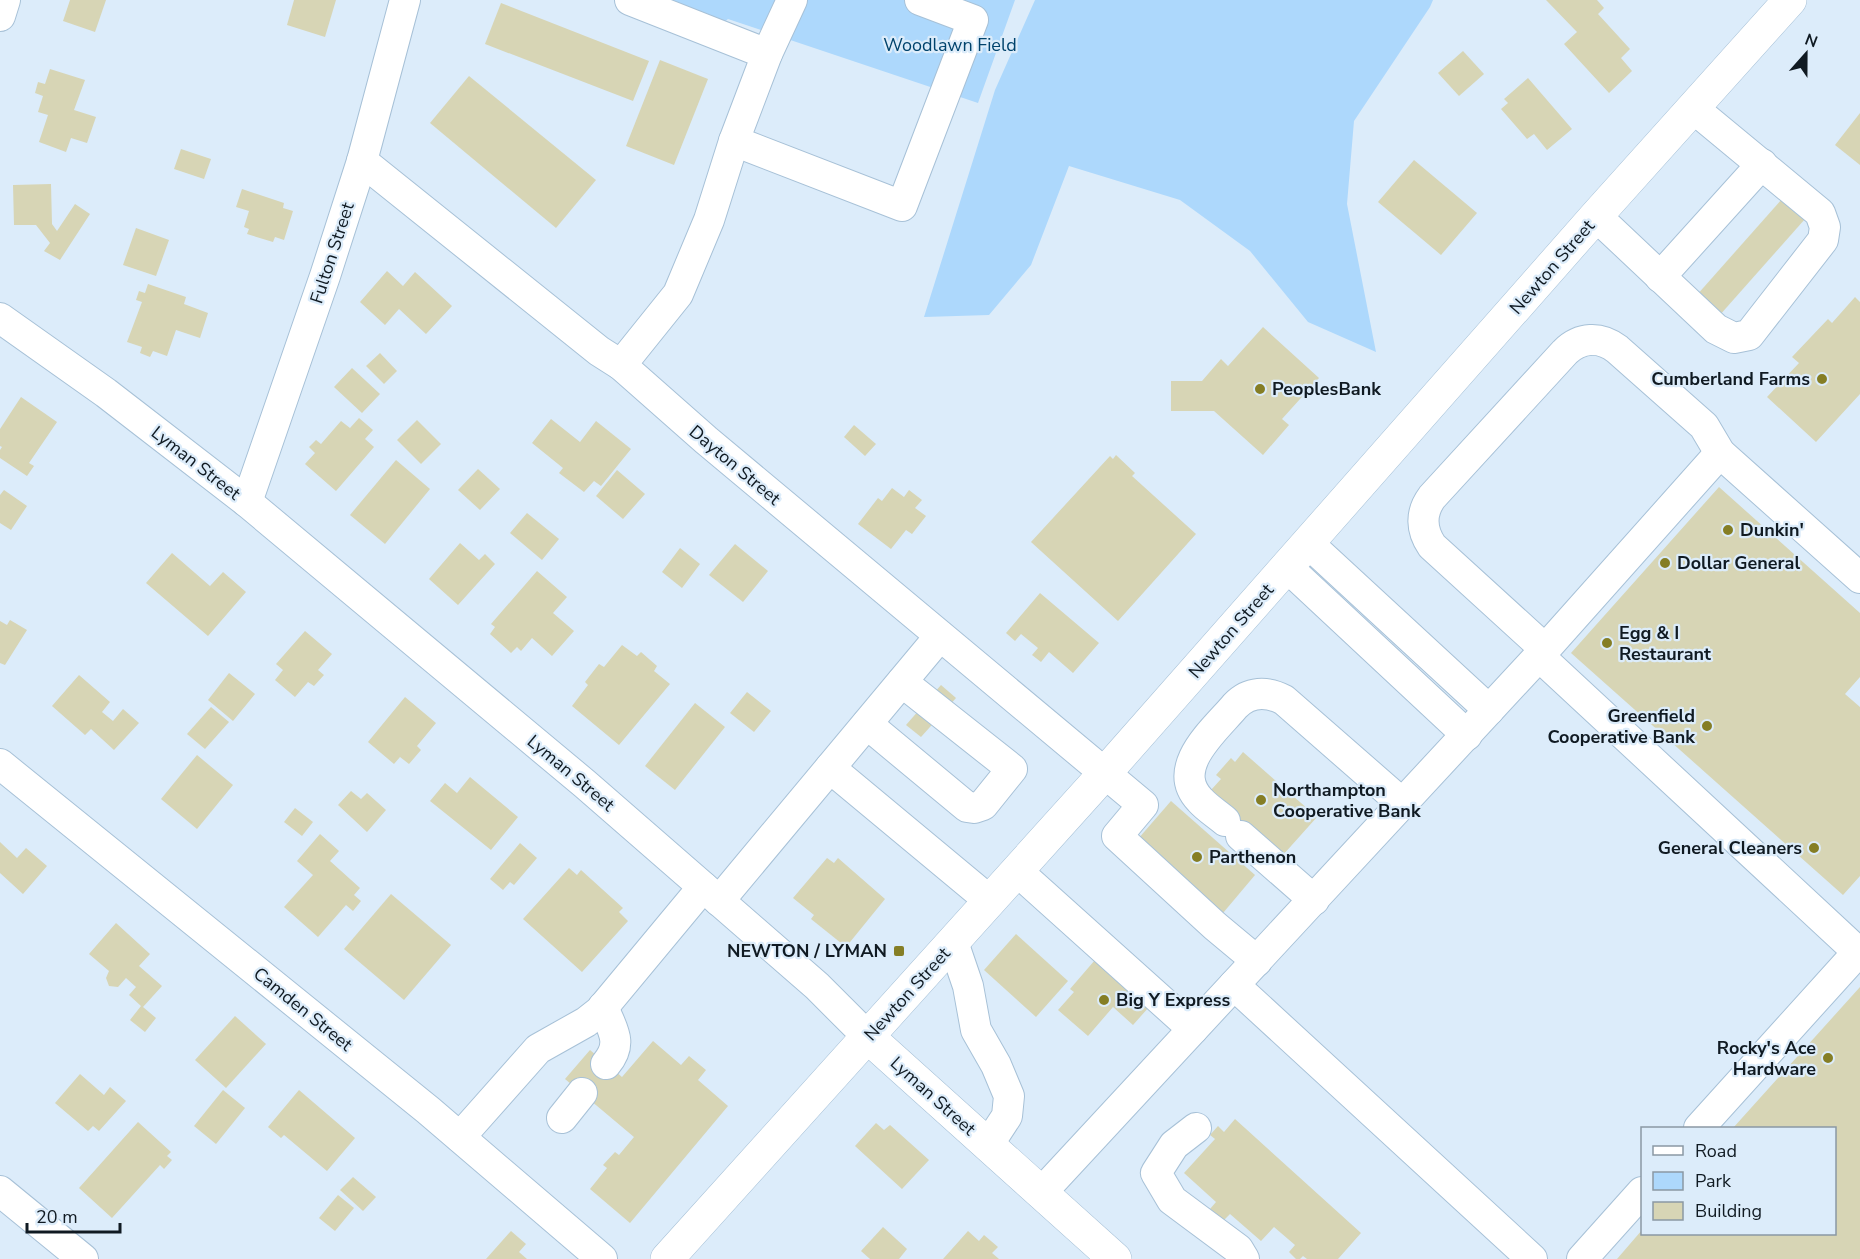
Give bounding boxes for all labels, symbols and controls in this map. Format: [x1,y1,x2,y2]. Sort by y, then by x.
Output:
north arrow [1776,24,1836,84]
text: N [1801,29,1821,53]
park label: Woodlawn Field [883,33,1017,57]
street label: Fulton Street [304,199,360,307]
street label: Newton Street [1504,214,1600,320]
place label: Cumberland Farms [1651,367,1810,391]
marker: Cumberland Farms [1815,372,1829,386]
place label: PeoplesBank [1272,377,1381,401]
marker: PeoplesBank [1253,382,1267,396]
street label: Dayton Street [684,420,786,511]
street label: Lyman Street [146,421,246,506]
place label: Dunkin' [1740,518,1804,542]
marker: Dunkin' [1721,523,1735,537]
place label: Dollar General [1677,551,1800,575]
marker: Dollar General [1658,556,1672,570]
street label: Newton Street [1183,578,1279,684]
place label: Egg & I Restaurant [1619,621,1711,666]
marker: Egg & I Restaurant [1600,636,1614,650]
place label: Greenfield Cooperative Bank [1547,704,1695,749]
marker: Greenfield Cooperative Bank [1700,719,1714,733]
street label: Lyman Street [522,729,620,817]
place label: Northampton Cooperative Bank [1273,778,1421,823]
marker: Northampton Cooperative Bank [1254,793,1268,807]
place label: General Cleaners [1658,836,1802,860]
marker: General Cleaners [1807,841,1821,855]
place label: Parthenon [1209,845,1296,869]
marker: Parthenon [1190,850,1204,864]
place label: NEWTON / LYMAN [727,939,887,963]
street label: Newton Street [859,942,956,1046]
marker: NEWTON / LYMAN [892,944,906,958]
street label: Camden Street [249,962,358,1057]
place label: Big Y Express [1116,988,1231,1012]
marker: Big Y Express [1097,993,1111,1007]
place label: Rocky's Ace Hardware [1717,1036,1816,1081]
street label: Lyman Street [885,1051,981,1141]
marker: Rocky's Ace Hardware [1821,1051,1835,1065]
legend [1641,1127,1836,1235]
text: Road [1695,1139,1737,1163]
text: Park [1695,1169,1732,1193]
scale bar [27,1196,120,1234]
text: Building [1695,1199,1762,1223]
text: 20 m [36,1205,78,1229]

